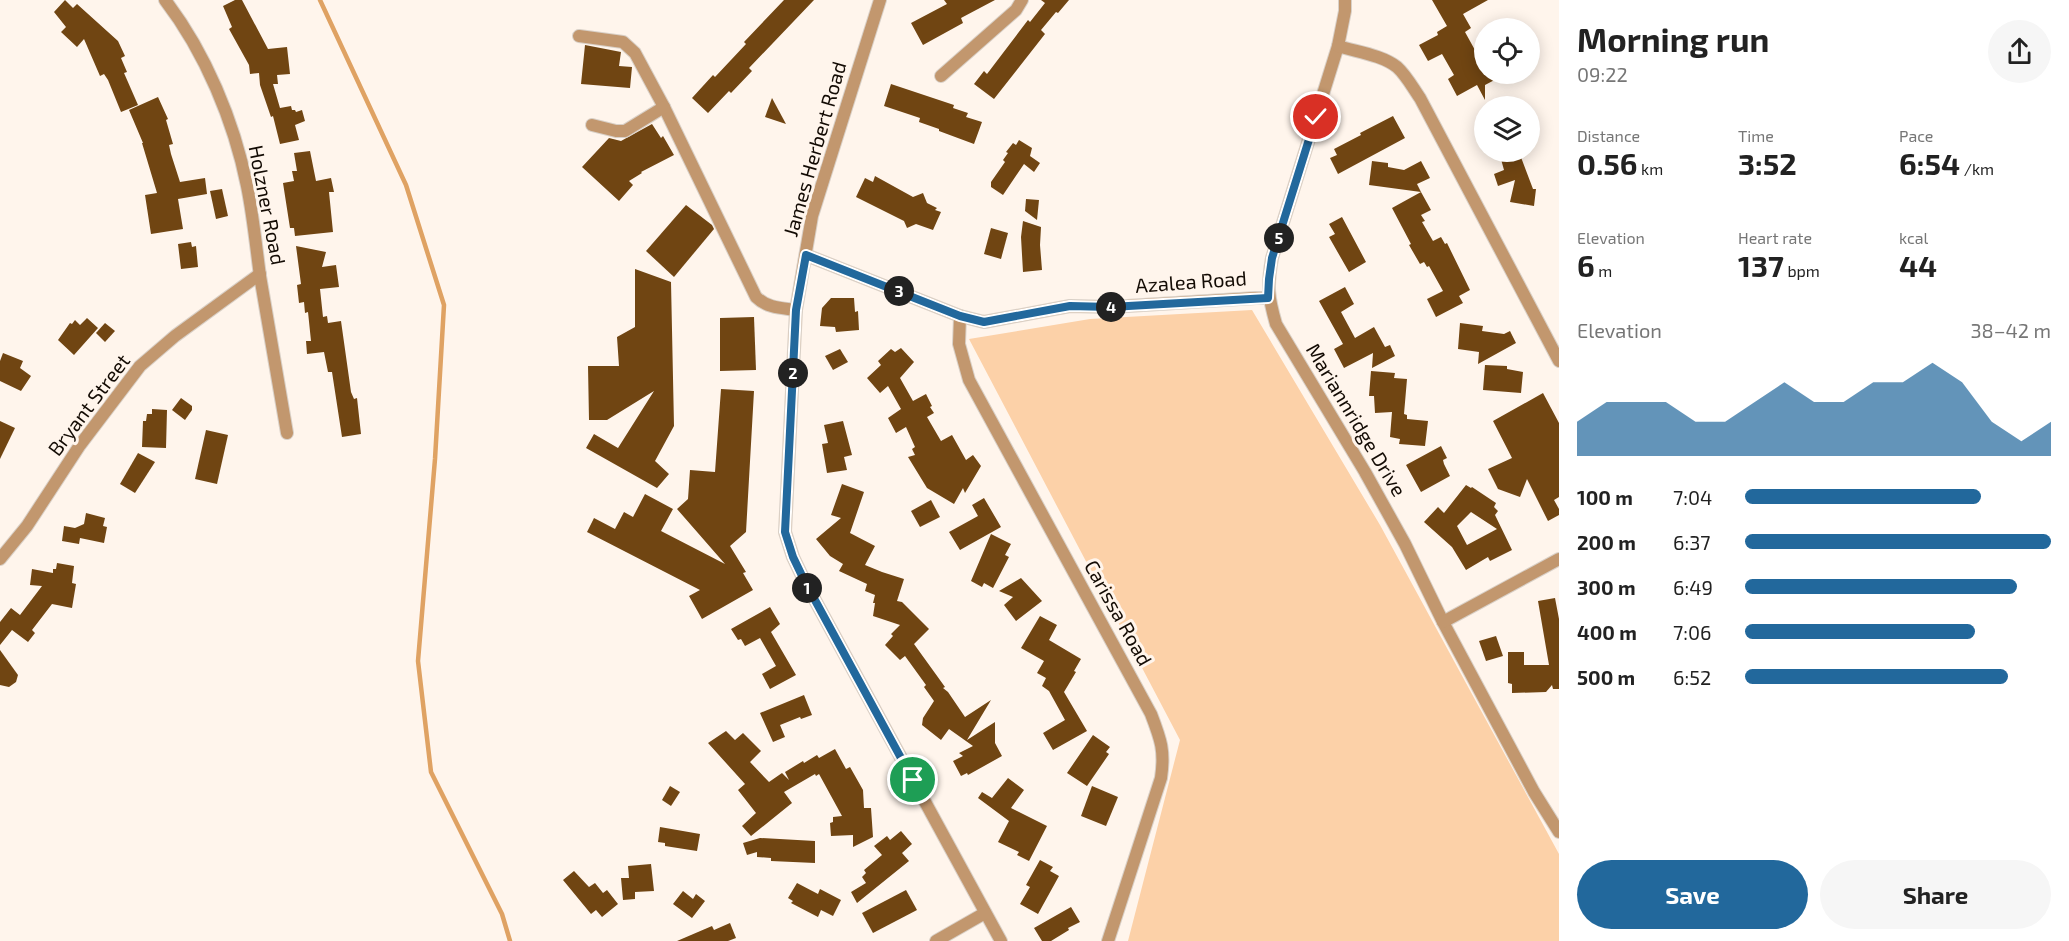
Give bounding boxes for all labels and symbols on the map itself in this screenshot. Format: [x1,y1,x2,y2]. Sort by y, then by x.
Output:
street label: James Herbert Road [778,58,851,239]
pin [1290,91,1341,142]
street label: Holzner Road [245,143,291,267]
pin: 5 [1264,223,1294,253]
street label: Azalea Road [1134,265,1248,297]
pin: 3 [884,276,914,306]
pin: 4 [1096,292,1126,322]
street label: Mariannridge Drive [1302,339,1412,500]
street label: Bryant Street [42,348,134,460]
pin: 2 [778,358,808,388]
street label: Carissa Road [1080,555,1158,670]
pin: 1 [792,573,822,603]
pin [887,754,938,805]

